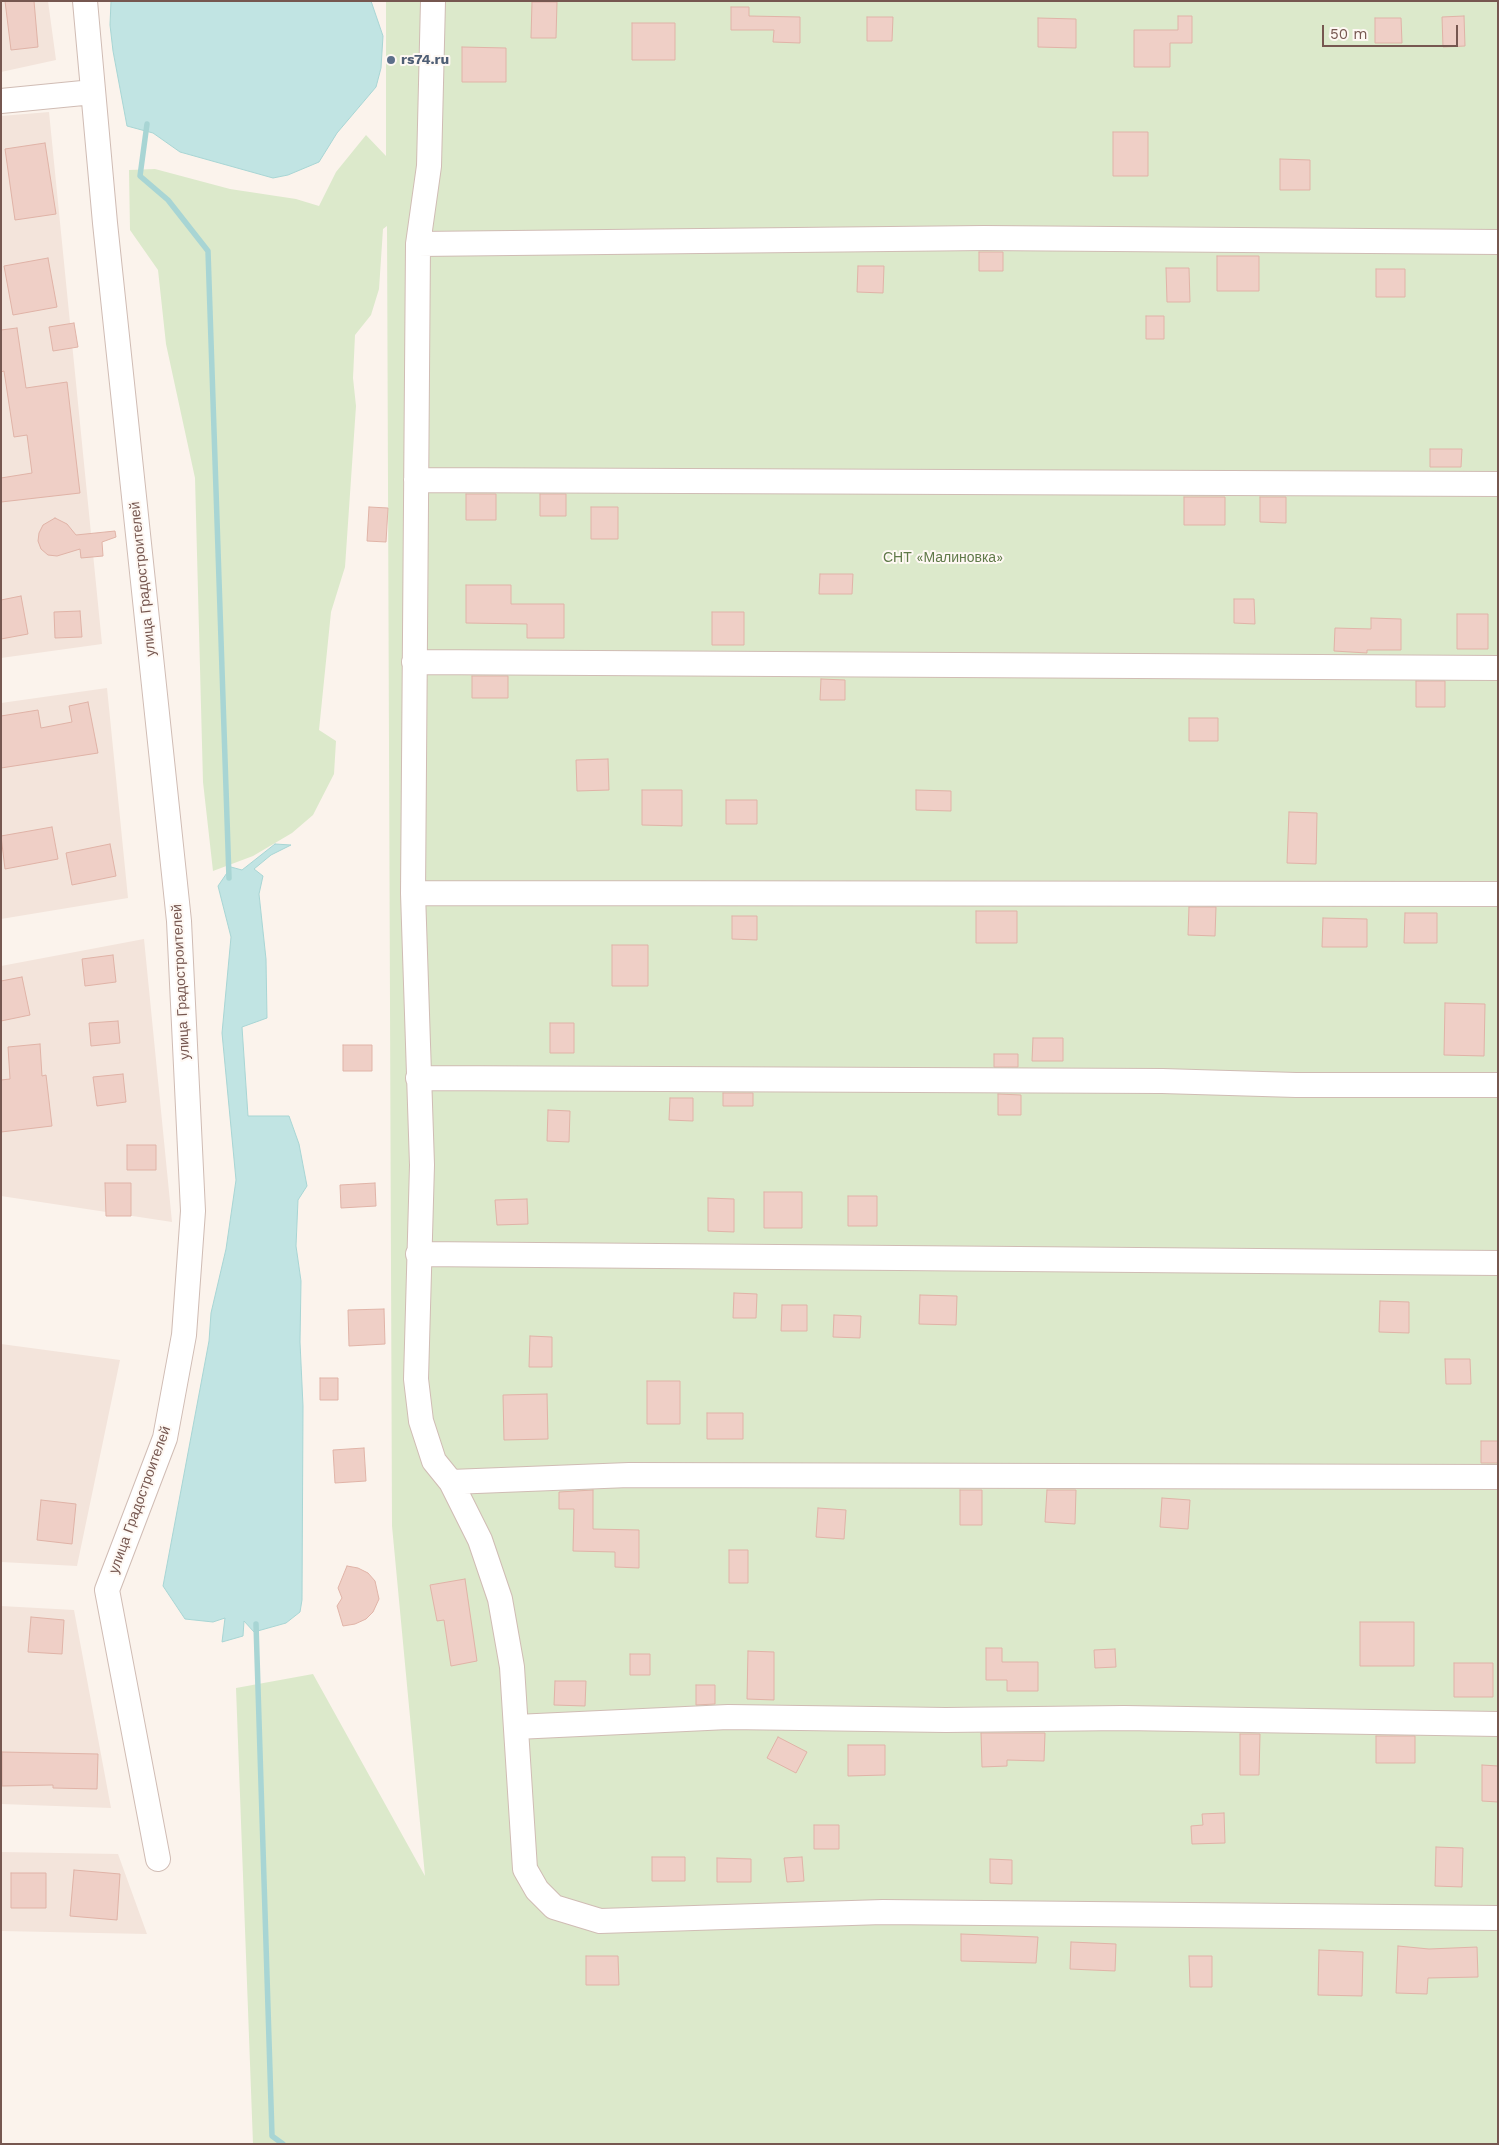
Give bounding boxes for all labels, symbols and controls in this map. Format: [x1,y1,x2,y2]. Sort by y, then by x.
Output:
scale bar [1324,15,1460,47]
text: 50 m [1330,25,1367,43]
place label: rs74.ru [401,52,449,68]
marker: rs74.ru [385,54,397,66]
street label: улица Градостроителей [127,501,159,657]
park label: СНТ «Малиновка» [883,550,1003,566]
street label: улица Градостроителей [169,904,193,1060]
street label: улица Градостроителей [105,1424,175,1576]

